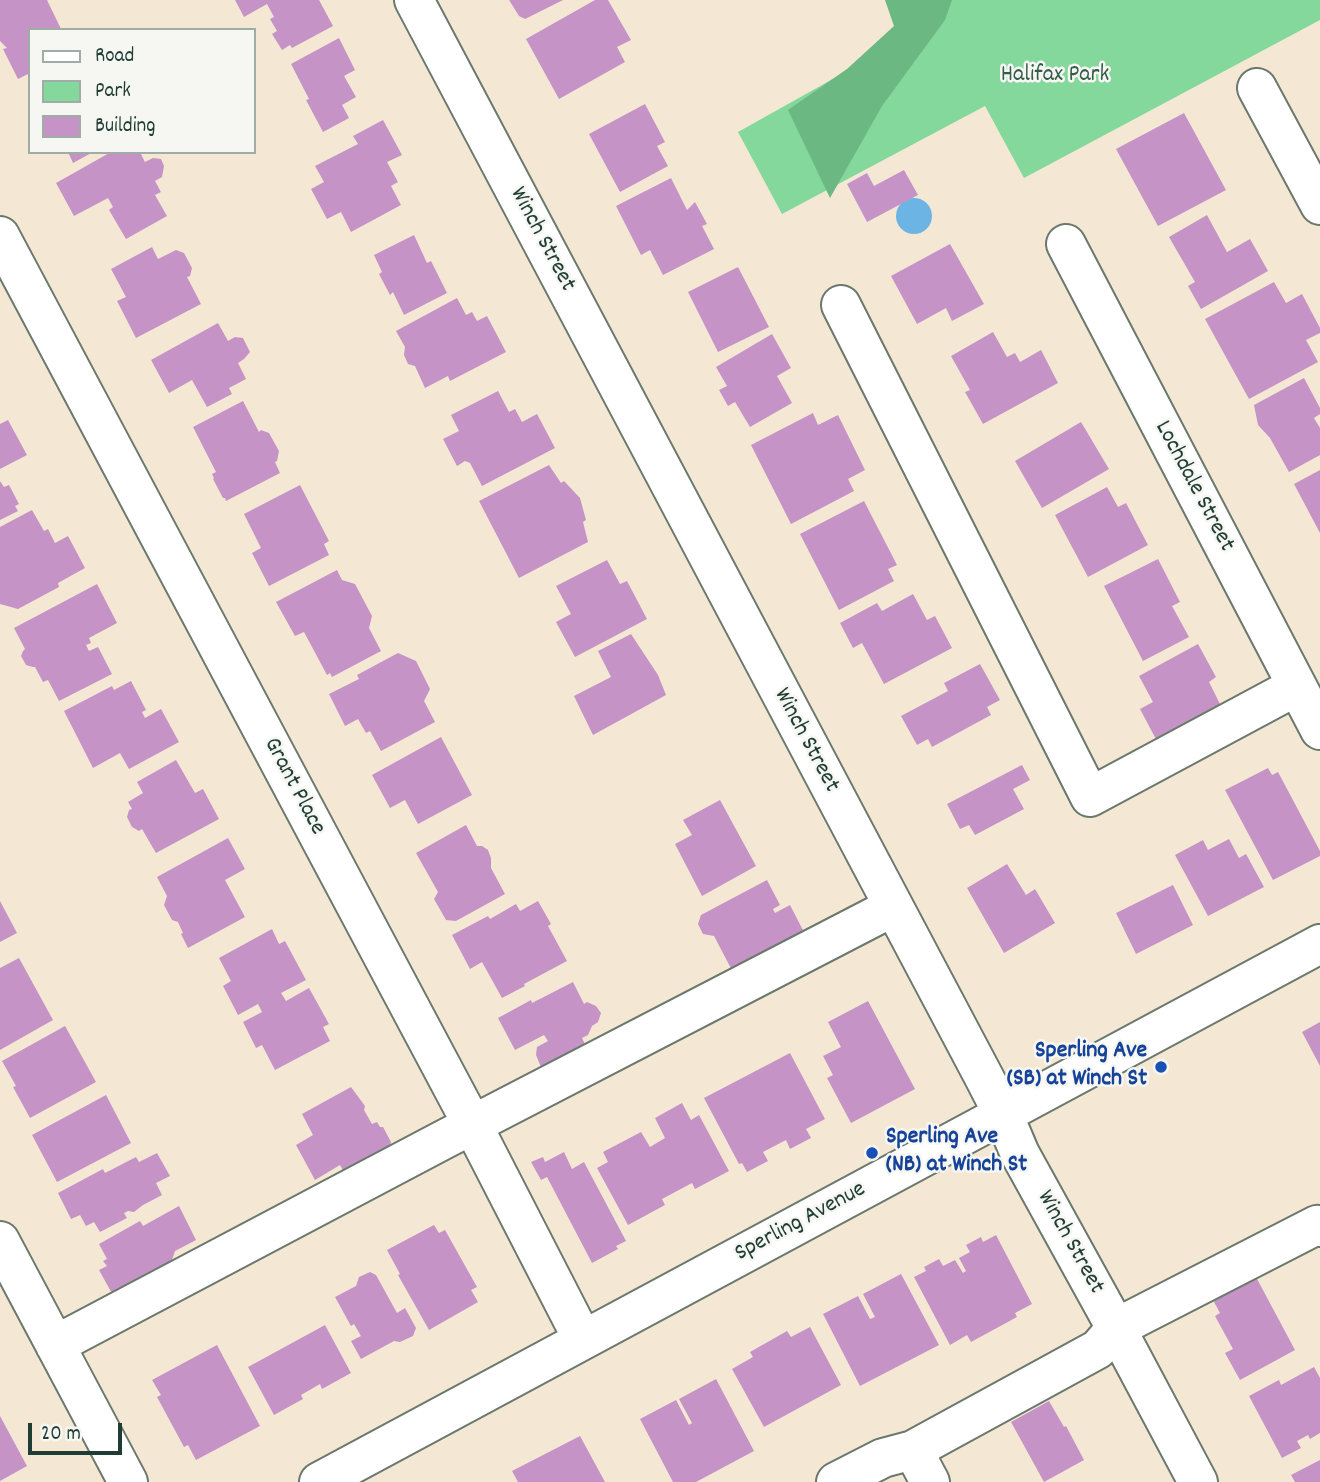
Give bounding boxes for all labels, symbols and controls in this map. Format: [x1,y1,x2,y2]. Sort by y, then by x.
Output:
legend [28,28,256,154]
text: Road [95,42,134,72]
park label: Halifax Park [1001,63,1109,91]
text: Park [95,77,131,107]
text: Building [95,112,155,142]
street label: Winch Street [502,183,580,297]
street label: Lochdale Street [1147,417,1239,557]
street label: Winch Street [766,684,844,798]
street label: Grant Place [255,734,331,840]
place label: Sperling Ave (SB) at Winch St [1007,1039,1147,1095]
marker: Sperling Ave (SB) at Winch St [1153,1059,1169,1075]
place label: Sperling Ave (NB) at Winch St [886,1125,1027,1181]
marker: Sperling Ave (NB) at Winch St [864,1145,880,1161]
street label: Sperling Avenue [731,1176,871,1270]
street label: Winch Street [1029,1186,1109,1300]
scale bar [32,1408,126,1452]
text: 20 m [41,1420,81,1450]

